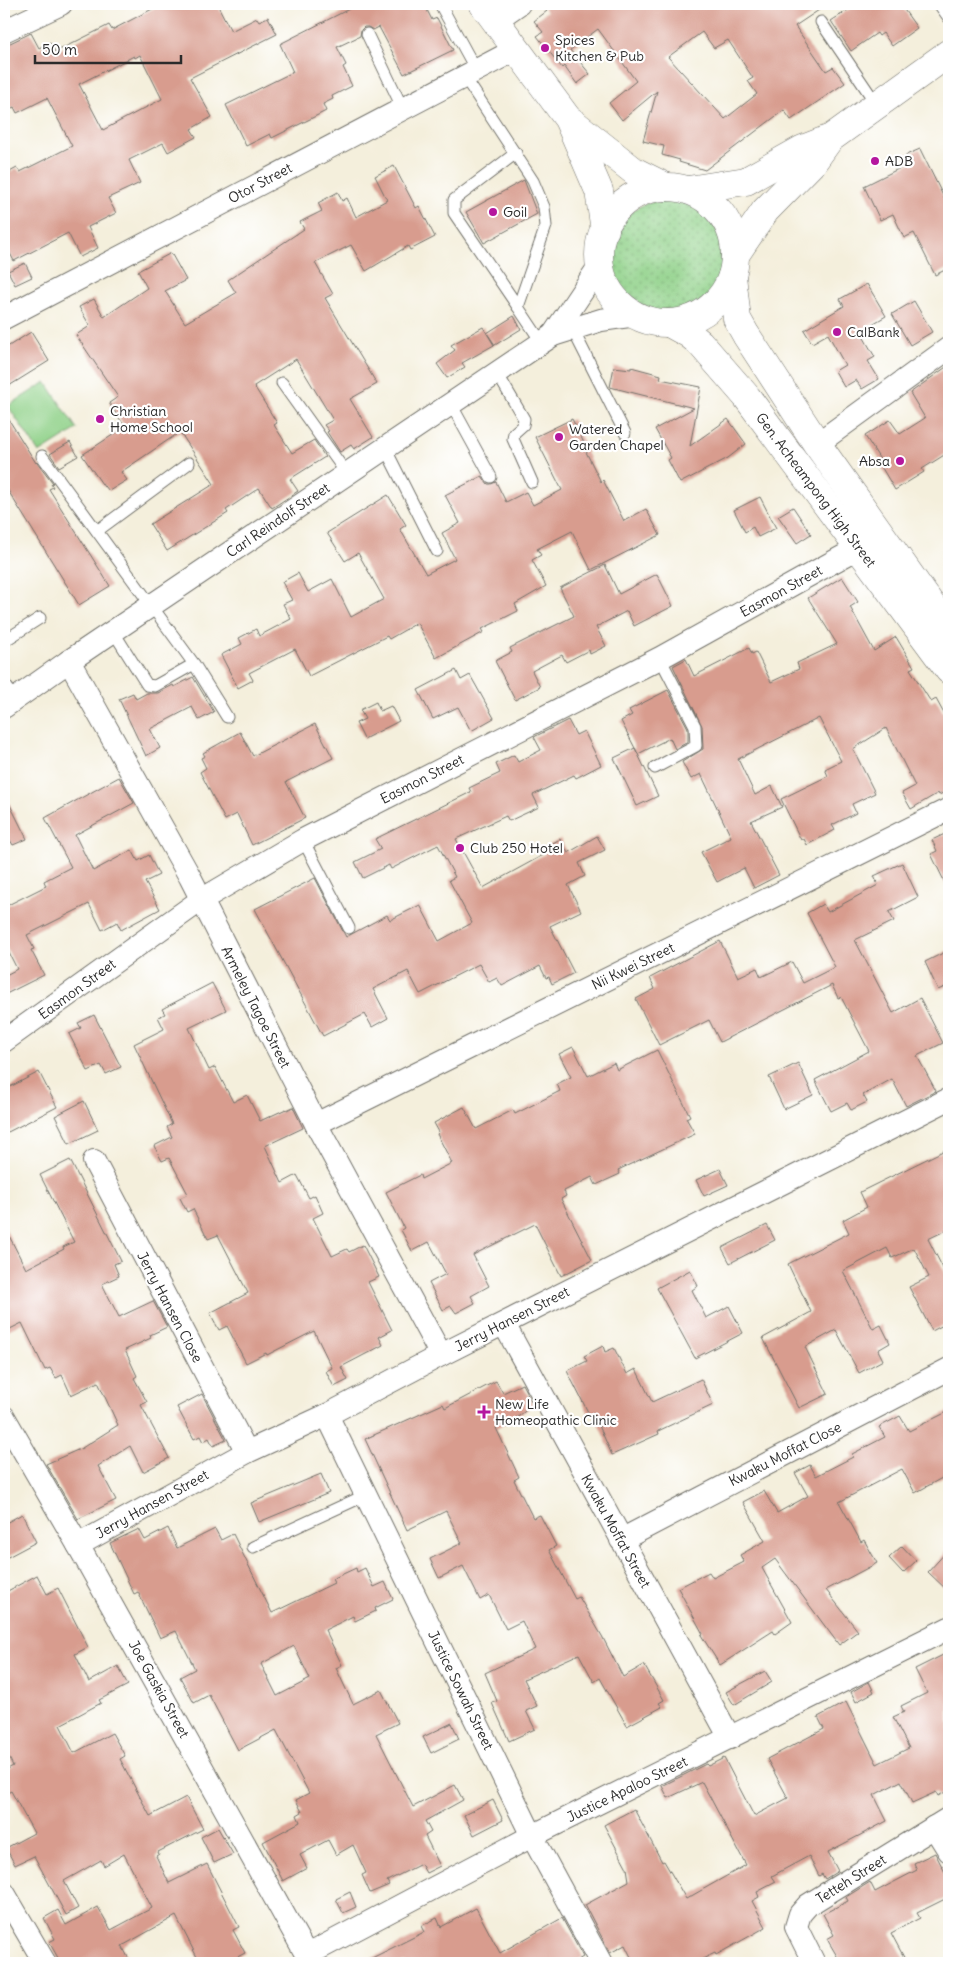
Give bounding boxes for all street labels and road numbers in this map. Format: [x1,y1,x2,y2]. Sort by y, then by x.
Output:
street label: Otor Street [225,159,295,207]
street label: Gen. Acheampong High Street [752,409,880,571]
street label: Carl Reindolf Street [223,478,333,561]
street label: Easmon Street [737,561,826,621]
street label: Easmon Street [377,750,467,808]
street label: Nii Kwei Street [589,938,678,994]
street label: Armeley Tagoe Street [217,943,295,1071]
street label: Easmon Street [35,955,119,1023]
street label: Jerry Hansen Close [133,1248,207,1366]
street label: Jerry Hansen Street [452,1282,573,1356]
street label: Kwaku Moffat Close [726,1418,844,1490]
street label: Jerry Hansen Street [92,1465,212,1542]
street label: Kwaku Moffat Street [577,1471,655,1591]
street label: Justice Sowah Street [424,1627,498,1753]
street label: Joe Gaskia Street [125,1637,193,1741]
street label: Justice Apaloo Street [564,1752,690,1826]
street label: Tetteh Street [813,1850,890,1908]

